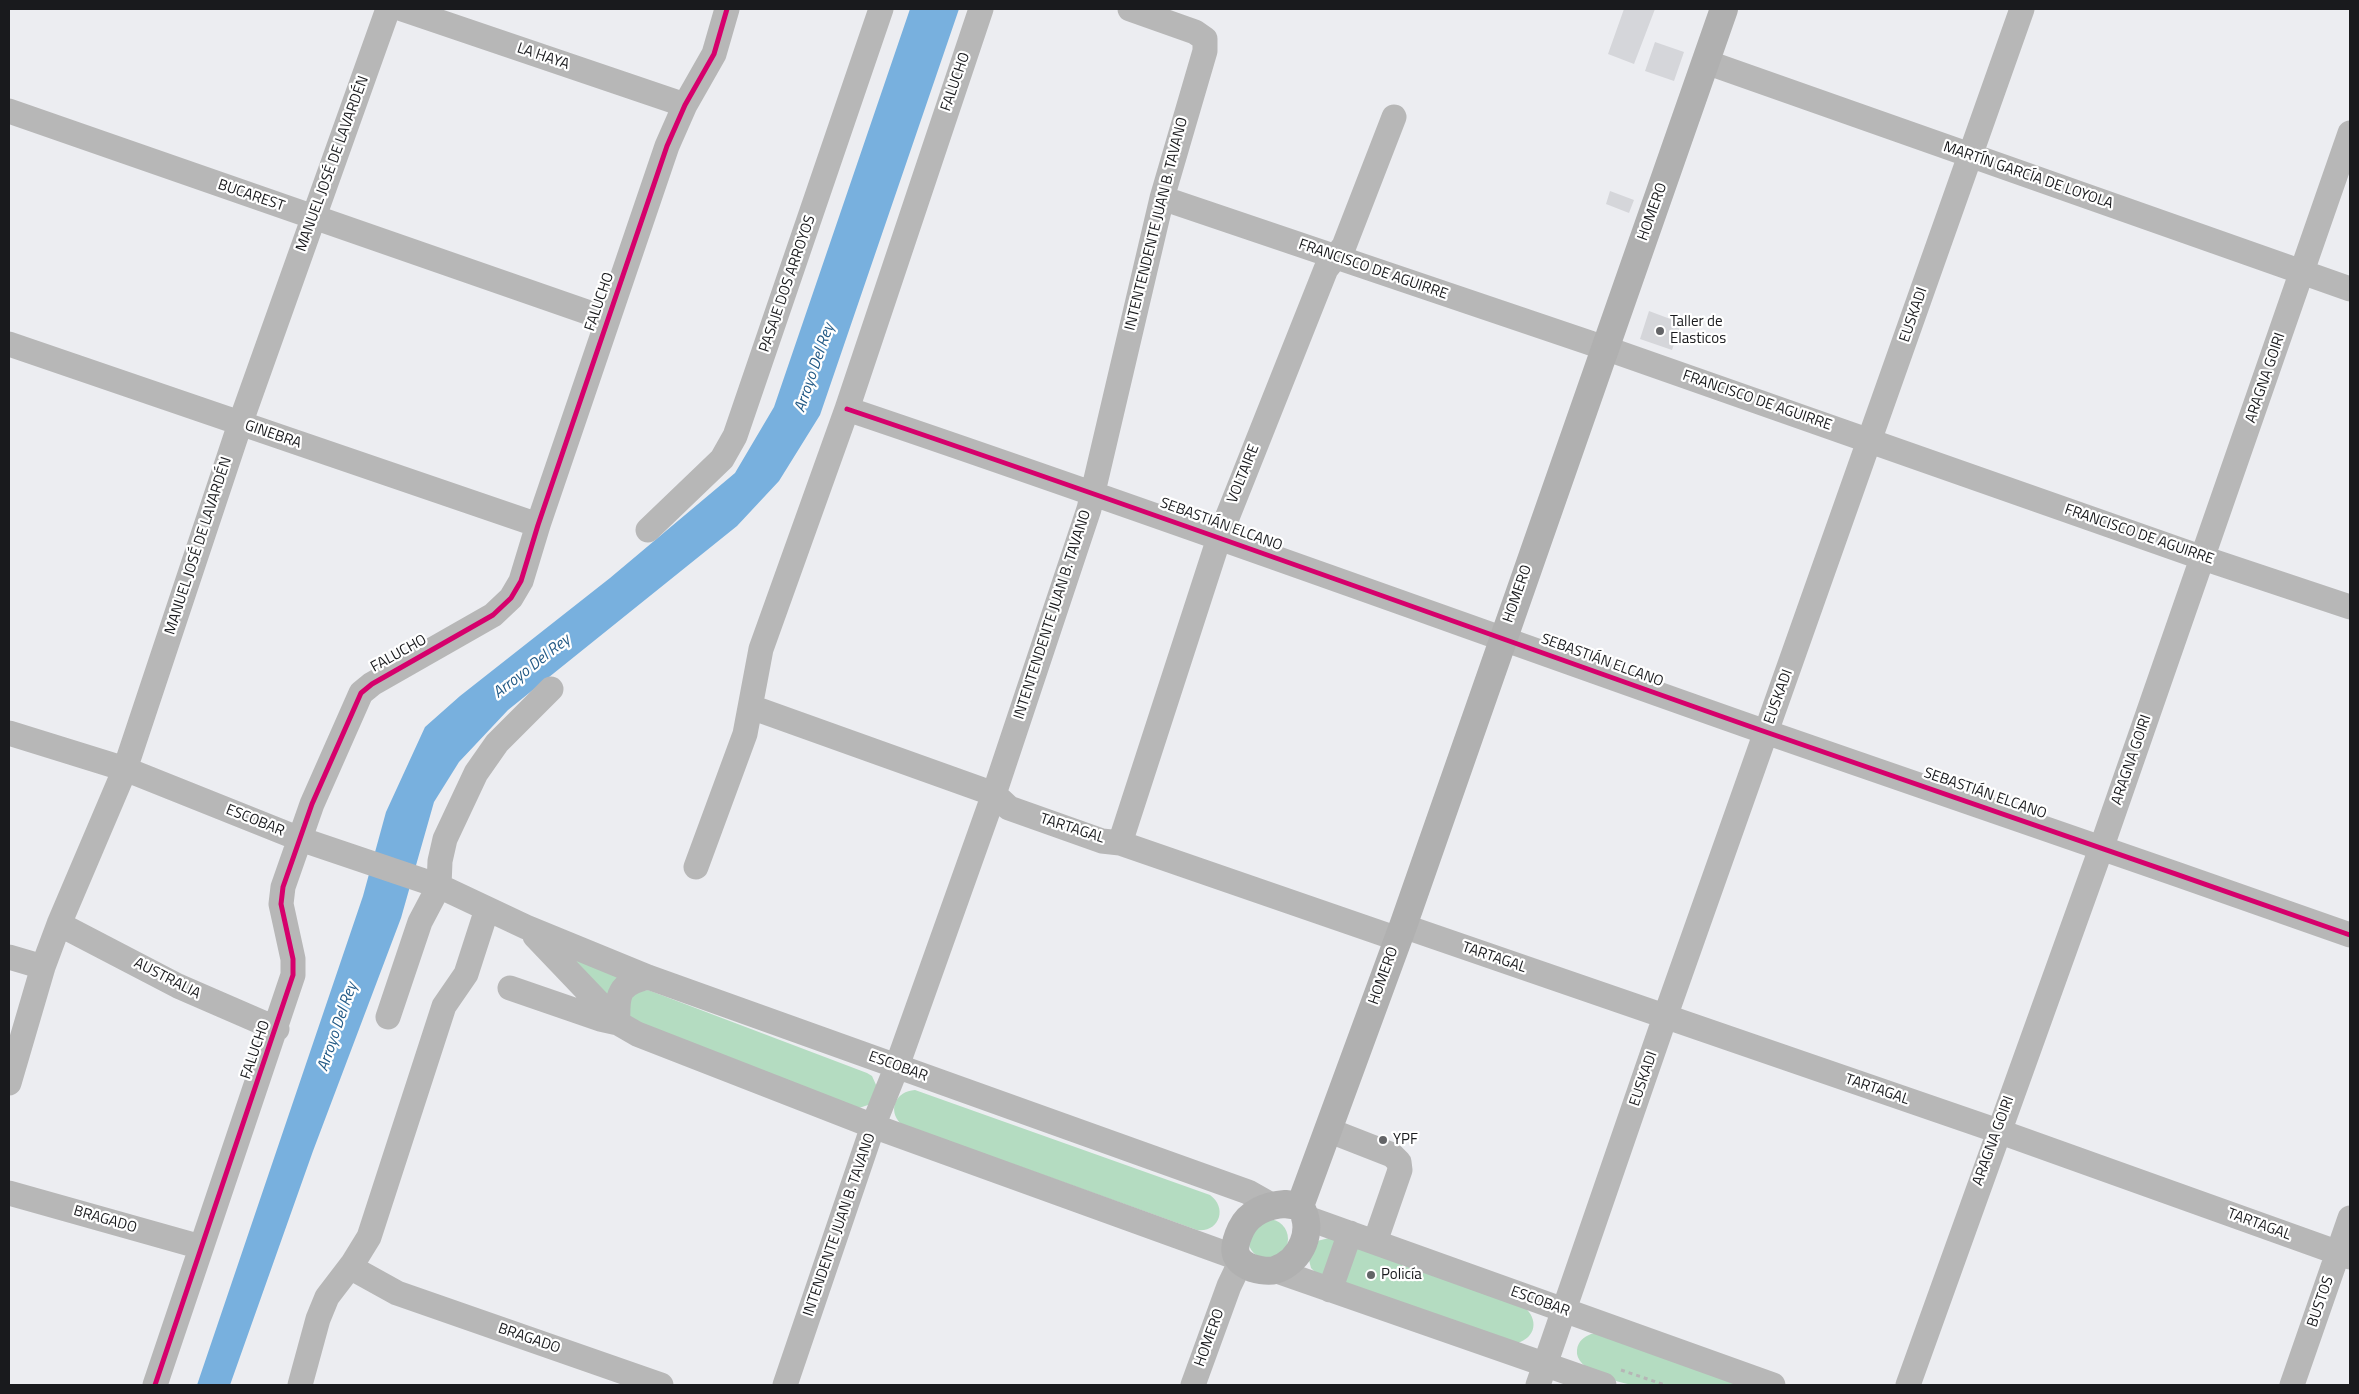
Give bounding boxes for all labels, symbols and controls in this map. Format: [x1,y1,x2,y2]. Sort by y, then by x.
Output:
street label: LA HAYA [515,40,571,74]
street label: FALUCHO [938,50,974,114]
street label: MANUEL JOSÉ DE LAVARDÉN [293,74,373,254]
street label: INTENTENDENTE JUAN B. TAVANO [1122,116,1192,332]
street label: MARTÍN GARCÍA DE LOYOLA [1941,138,2115,214]
street label: BUCAREST [215,176,287,216]
street label: HOMERO [1634,181,1672,243]
street label: PASAJE DOS ARROYOS [756,213,820,355]
street label: FRANCISCO DE AGUIRRE [1296,236,1450,304]
street label: FALUCHO [582,270,618,334]
street label: EUSKADI [1896,285,1932,345]
place label: Taller de Elasticos [1670,313,1726,348]
water label: Arroyo Del Rey [791,321,839,415]
marker: Taller de Elasticos [1654,325,1666,337]
street label: ARAGNA GOIRI [2242,331,2290,425]
street label: FRANCISCO DE AGUIRRE [1680,367,1834,435]
street label: GINEBRA [242,417,304,453]
street label: VOLTAIRE [1224,442,1264,506]
street label: MANUEL JOSÉ DE LAVARDÉN [162,455,236,637]
street label: SEBASTIÁN ELCANO [1157,495,1285,555]
street label: FRANCISCO DE AGUIRRE [2062,501,2216,569]
street label: INTENTENDENTE JUAN B. TAVANO [1011,508,1095,722]
street label: HOMERO [1500,563,1536,625]
street label: FALUCHO [368,631,430,677]
water label: Arroyo Del Rey [490,631,574,703]
street label: SEBASTIÁN ELCANO [1538,631,1666,691]
street label: EUSKADI [1761,667,1797,727]
street label: ARAGNA GOIRI [2108,713,2156,807]
street label: SEBASTIÁN ELCANO [1921,765,2049,823]
street label: ESCOBAR [223,801,287,841]
street label: TARTAGAL [1038,810,1106,848]
street label: TARTAGAL [1460,939,1528,977]
street label: HOMERO [1365,945,1403,1007]
street label: AUSTRALIA [131,955,203,1003]
water label: Arroyo Del Rey [314,980,362,1074]
street label: FALUCHO [238,1018,274,1082]
street label: ESCOBAR [866,1048,930,1086]
street label: EUSKADI [1626,1049,1662,1109]
street label: TARTAGAL [1843,1071,1911,1109]
street label: ARAGNA GOIRI [1969,1094,2019,1188]
street label: INTENDENTE JUAN B. TAVANO [800,1131,880,1319]
place label: YPF [1393,1131,1418,1149]
marker: YPF [1377,1134,1389,1146]
street label: BRAGADO [71,1202,139,1238]
street label: TARTAGAL [2225,1205,2293,1245]
place label: Policía [1381,1266,1422,1284]
marker: Policía [1365,1269,1377,1281]
street label: BUSTOS [2304,1274,2338,1330]
street label: ESCOBAR [1508,1283,1572,1321]
street label: HOMERO [1191,1307,1229,1369]
street label: BRAGADO [495,1320,563,1358]

